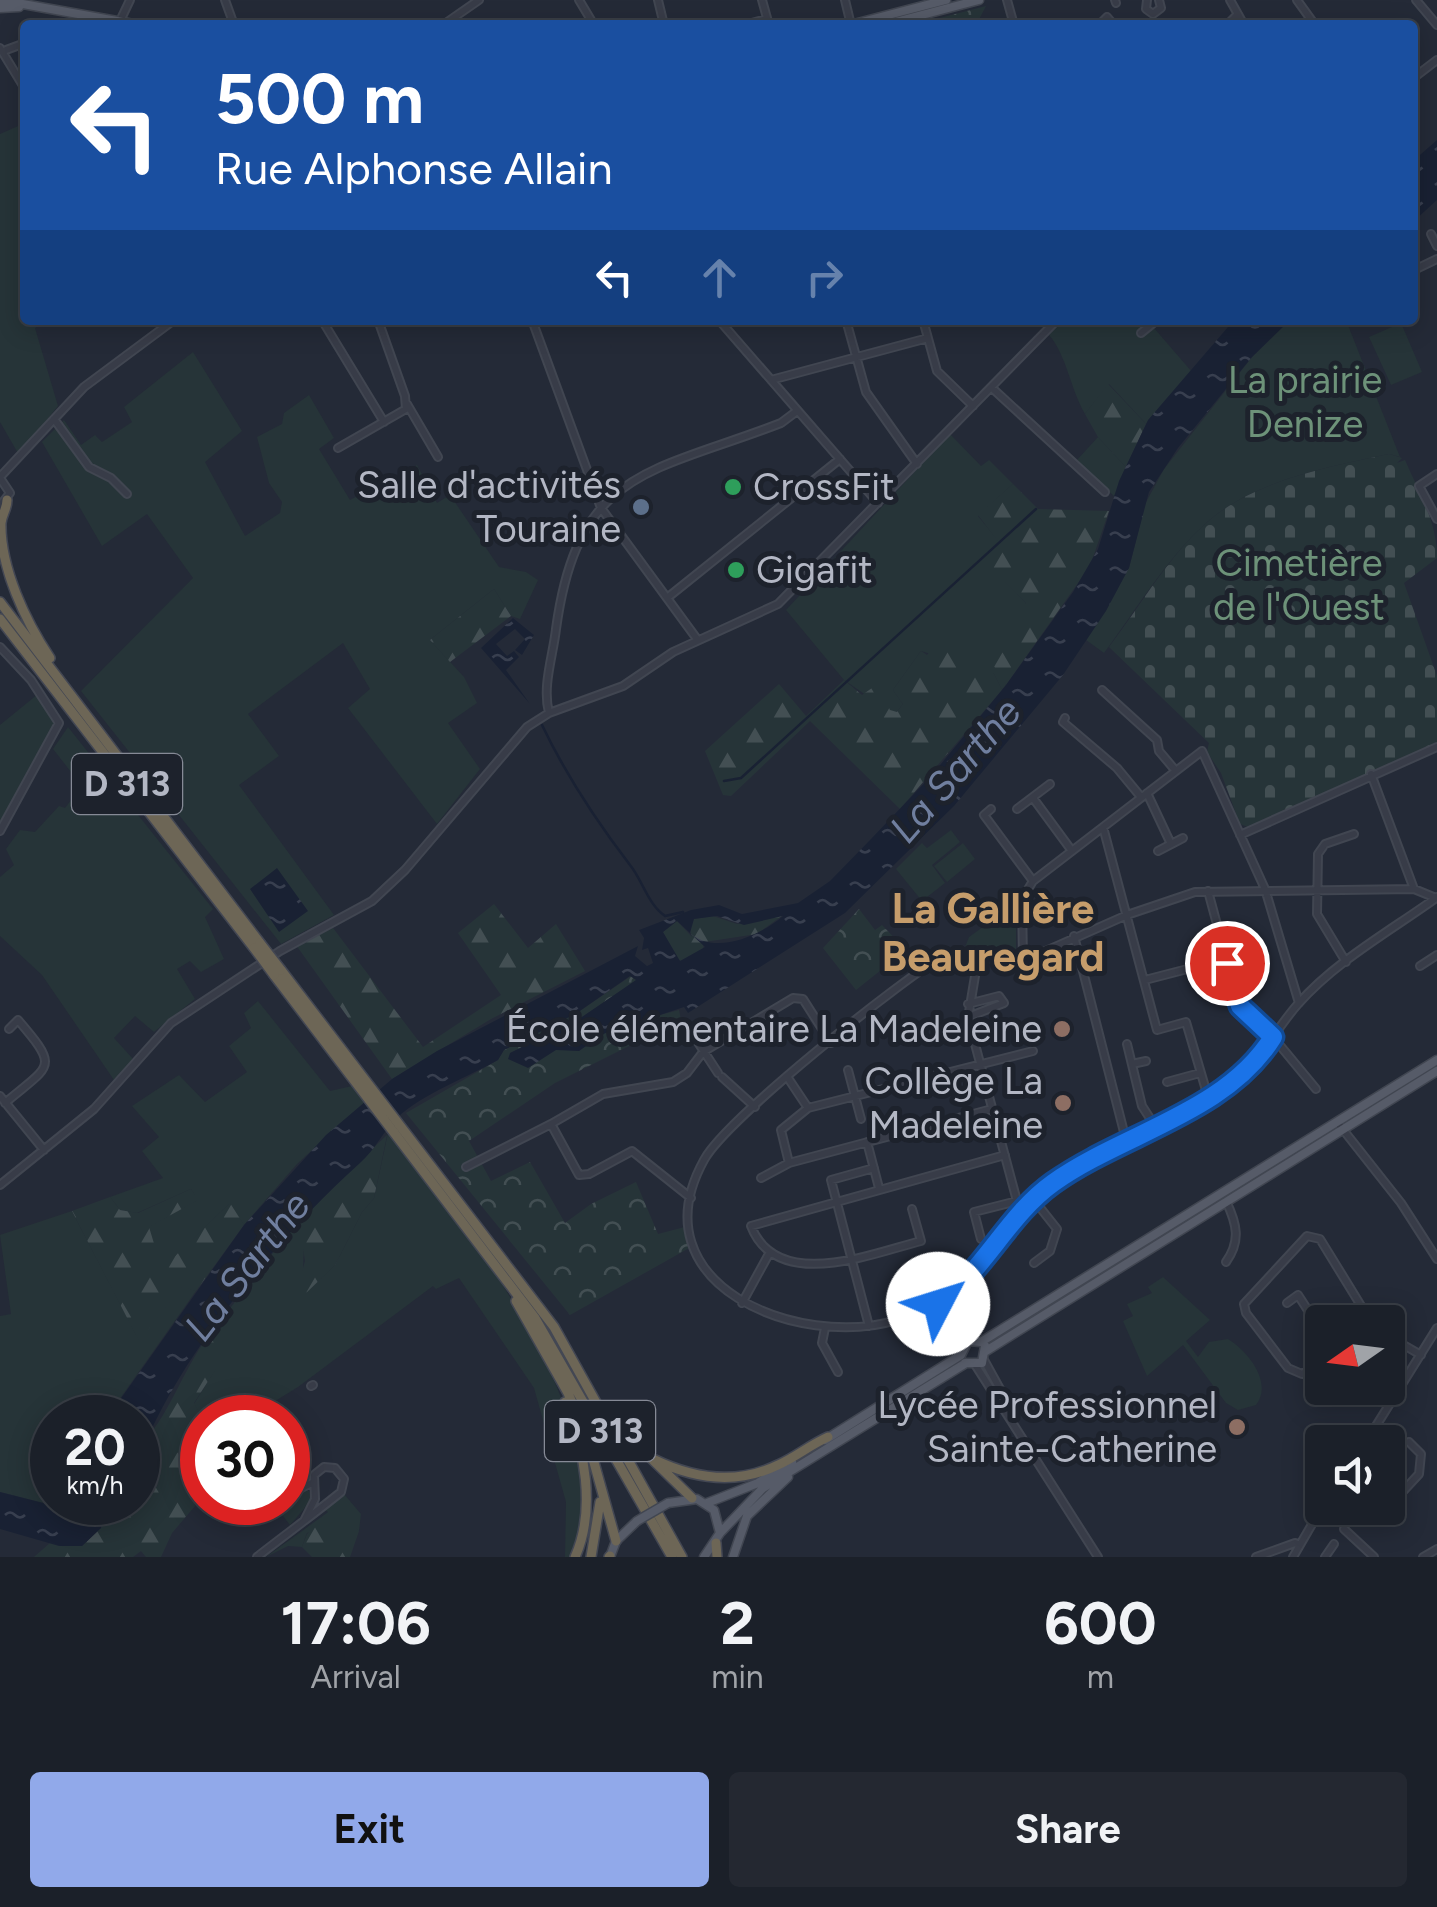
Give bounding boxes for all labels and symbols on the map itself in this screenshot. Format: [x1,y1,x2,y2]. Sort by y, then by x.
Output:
park label: La prairie Denize [1228,357,1382,447]
place label: Salle d'activités Touraine [357,462,621,552]
place label: CrossFit [753,464,895,510]
marker: CrossFit [722,476,744,498]
marker: Salle d'activités Touraine [630,496,652,518]
park label: Cimetière de l'Ouest [1213,540,1385,630]
place label: Gigafit [756,547,873,593]
marker: Gigafit [725,559,747,581]
water label: La Sarthe [879,688,1031,852]
road number: D 313 [72,754,182,814]
district label: La Gallière Beauregard [882,883,1104,982]
pin [1185,921,1270,1006]
place label: École élémentaire La Madeleine [506,1006,1042,1052]
marker: École élémentaire La Madeleine [1051,1018,1073,1040]
place label: Collège La Madeleine [864,1058,1043,1148]
marker: Collège La Madeleine [1052,1092,1074,1114]
water label: La Sarthe [174,1182,320,1350]
position arrow [886,1252,990,1356]
north arrow [1305,1305,1405,1405]
place label: Lycée Professionnel Sainte-Catherine [877,1382,1217,1472]
speed limit sign: 30 [180,1395,310,1525]
road number: D 313 [545,1401,655,1461]
marker: Lycée Professionnel Sainte-Catherine [1226,1416,1248,1438]

